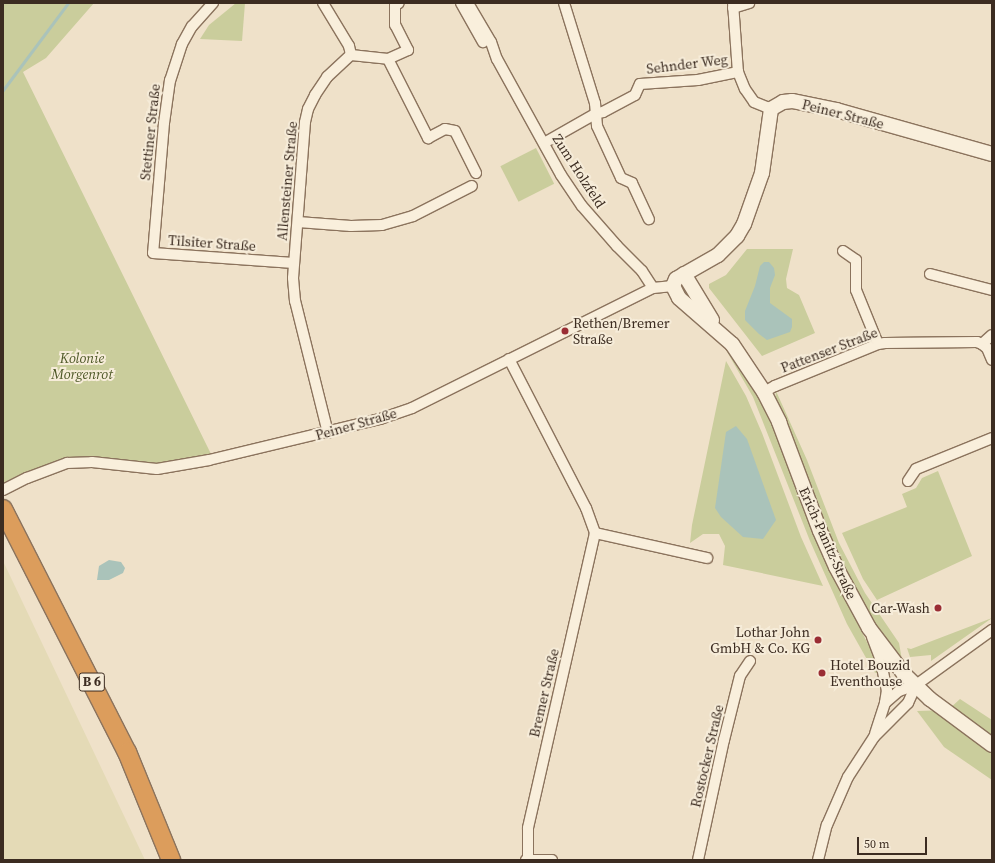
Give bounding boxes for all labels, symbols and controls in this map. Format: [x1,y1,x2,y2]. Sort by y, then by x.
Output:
street label: Sehnder Weg [645,51,729,77]
street label: Stettiner Straße [137,83,163,181]
street label: Peiner Straße [800,96,886,132]
street label: Allensteiner Straße [273,121,301,241]
street label: Zum Holzfeld [549,131,609,211]
street label: Tilsiter Straße [168,232,256,254]
place label: Rethen/Bremer Straße [573,315,670,348]
street label: Pattenser Straße [778,324,880,376]
marker: Rethen/Bremer Straße [560,326,570,336]
park label: Kolonie Morgenrot [51,350,113,382]
street label: Peiner Straße [313,404,399,444]
street label: Erich-Panitz-Straße [796,484,860,602]
place label: Car-Wash [871,600,930,616]
marker: Car-Wash [933,603,943,613]
place label: Lothar John GmbH & Co. KG [710,624,810,656]
marker: Lothar John GmbH & Co. KG [813,635,823,645]
street label: Bremer Straße [526,647,562,739]
place label: Hotel Bouzid Eventhouse [830,657,910,690]
marker: Hotel Bouzid Eventhouse [817,668,827,678]
road number: B 6 [78,671,106,693]
street label: Rostocker Straße [687,703,727,809]
scale bar [859,829,929,855]
text: 50 m [864,836,890,852]

